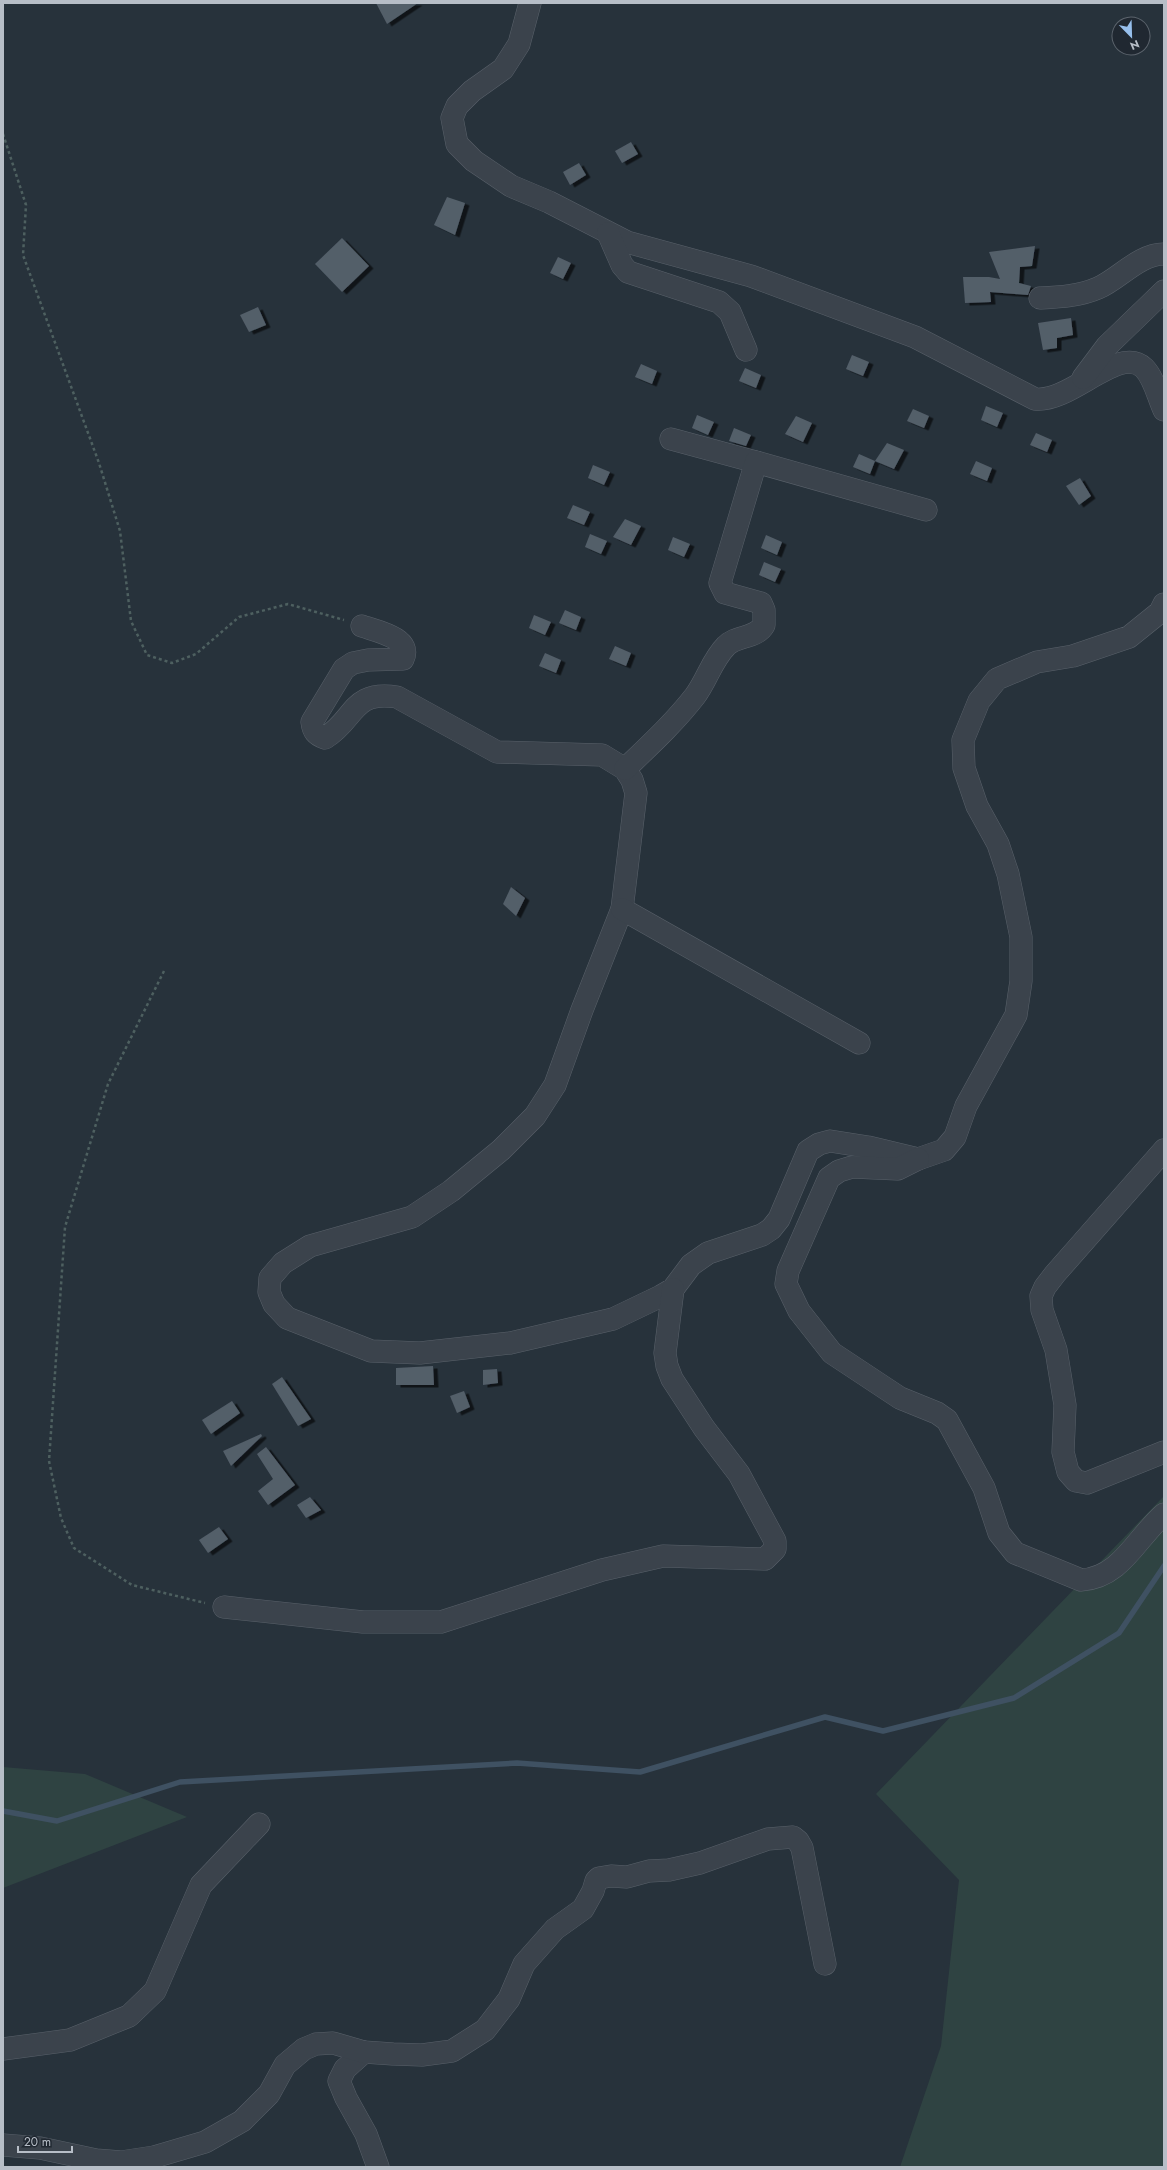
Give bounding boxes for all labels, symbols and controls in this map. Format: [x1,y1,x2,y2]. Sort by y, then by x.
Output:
north arrow [1111,16,1151,56]
text: N [1128,36,1142,54]
scale bar [18,2128,72,2154]
text: 20 m [24,2133,51,2151]

